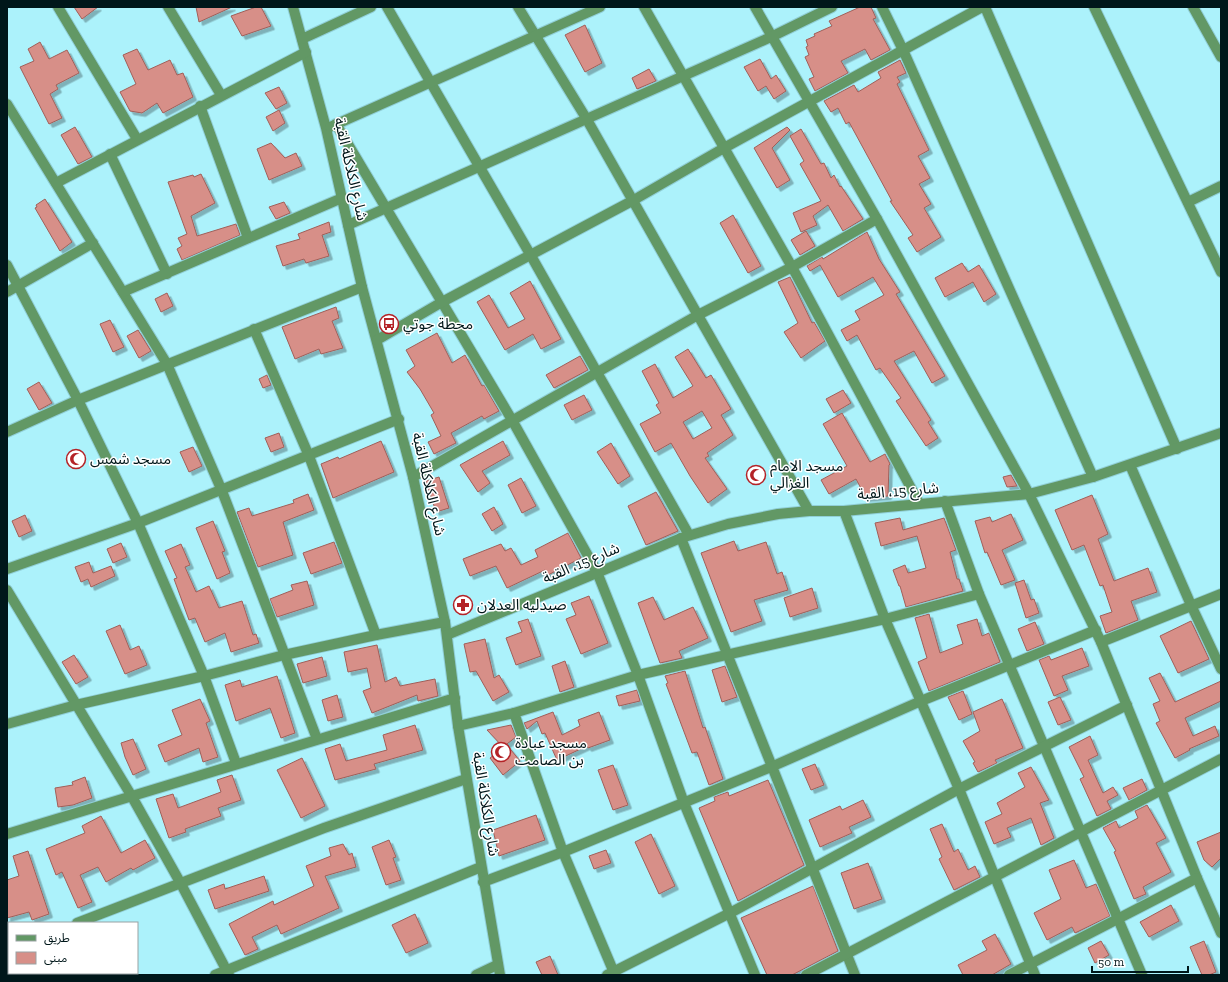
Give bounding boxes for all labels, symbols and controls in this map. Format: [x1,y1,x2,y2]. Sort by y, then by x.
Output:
street label: شارع الكلاكلة القبة [327,116,372,223]
bus stop icon: محطة جوتي [378,313,400,335]
place label: محطة جوتي [403,315,473,335]
street label: شارع الكلاكلة القبة [405,431,450,538]
mosque icon: مسجد شمس [65,448,87,470]
place label: مسجد شمس [90,450,171,468]
place label: مسجد الامام الغزالي [770,457,843,494]
mosque icon: مسجد الامام الغزالي [745,464,767,486]
street label: شارع 15، القبة [856,478,940,507]
street label: شارع 15، القبة [540,539,624,590]
pharmacy icon: صيدليه العدلان [452,594,474,616]
place label: صيدليه العدلان [477,596,567,614]
place label: مسجد عبادة بن الصامت [515,734,587,769]
mosque icon: مسجد عبادة بن الصامت [490,741,512,763]
street label: شارع الكلاكلة القبة [466,751,503,858]
legend [8,922,138,974]
text: طريق [44,931,70,946]
scale bar [1092,948,1188,974]
text: مبنى [44,951,67,965]
text: 50 m [1098,955,1125,969]

